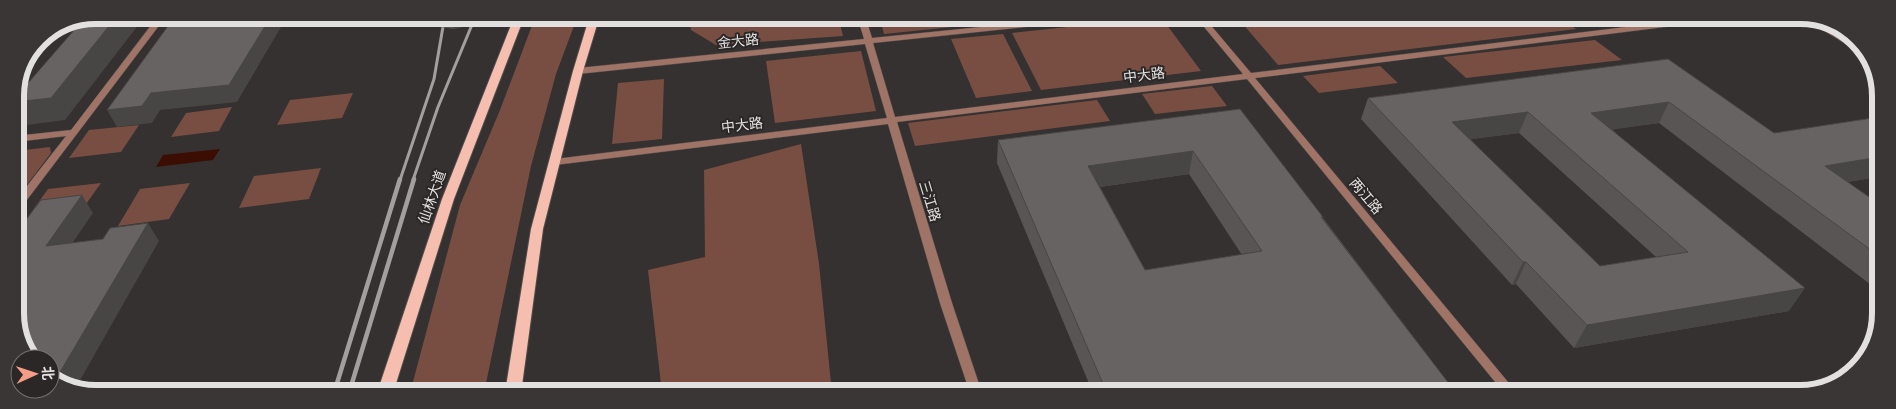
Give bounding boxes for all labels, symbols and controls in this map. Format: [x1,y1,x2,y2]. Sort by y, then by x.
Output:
street label: 金大路 [716,30,760,52]
street label: 中大路 [1122,64,1166,86]
street label: 中大路 [720,114,764,136]
street label: 仙林大道 [414,168,450,226]
street label: 两江路 [1346,174,1386,218]
street label: 三江路 [915,178,945,224]
north arrow [10,349,60,399]
text: 北 [39,366,57,381]

